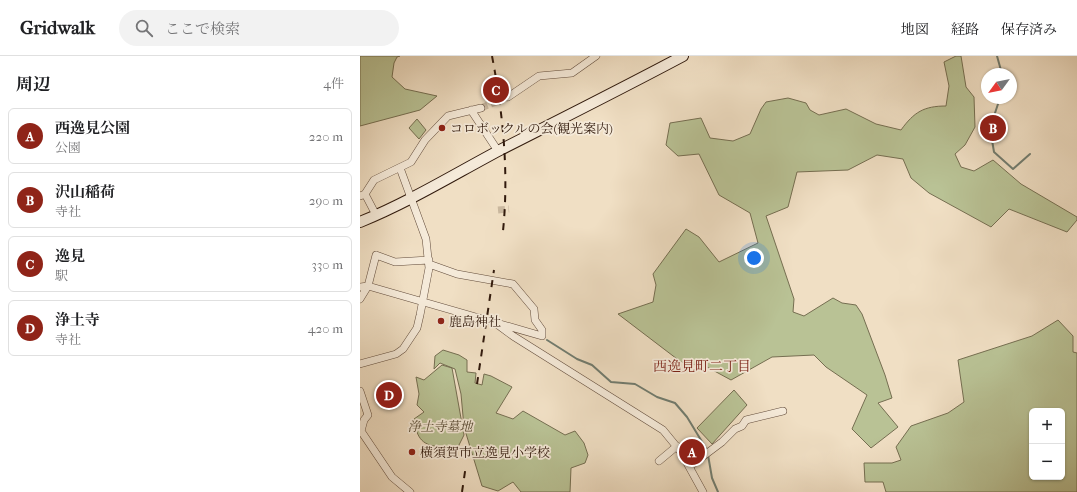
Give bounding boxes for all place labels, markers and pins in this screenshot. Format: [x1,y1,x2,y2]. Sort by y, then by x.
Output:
pin: C [483,75,509,105]
pin: B [980,113,1006,143]
place label: コロボックルの会(観光案内) [450,121,613,136]
marker: コロボックルの会(観光案内) [437,123,447,133]
place label: 鹿島神社 [449,314,501,329]
marker: 鹿島神社 [436,316,446,326]
pin: D [376,380,402,410]
pin: A [679,437,705,467]
place label: 横須賀市立逸見小学校 [420,445,550,460]
marker: 横須賀市立逸見小学校 [407,447,417,457]

